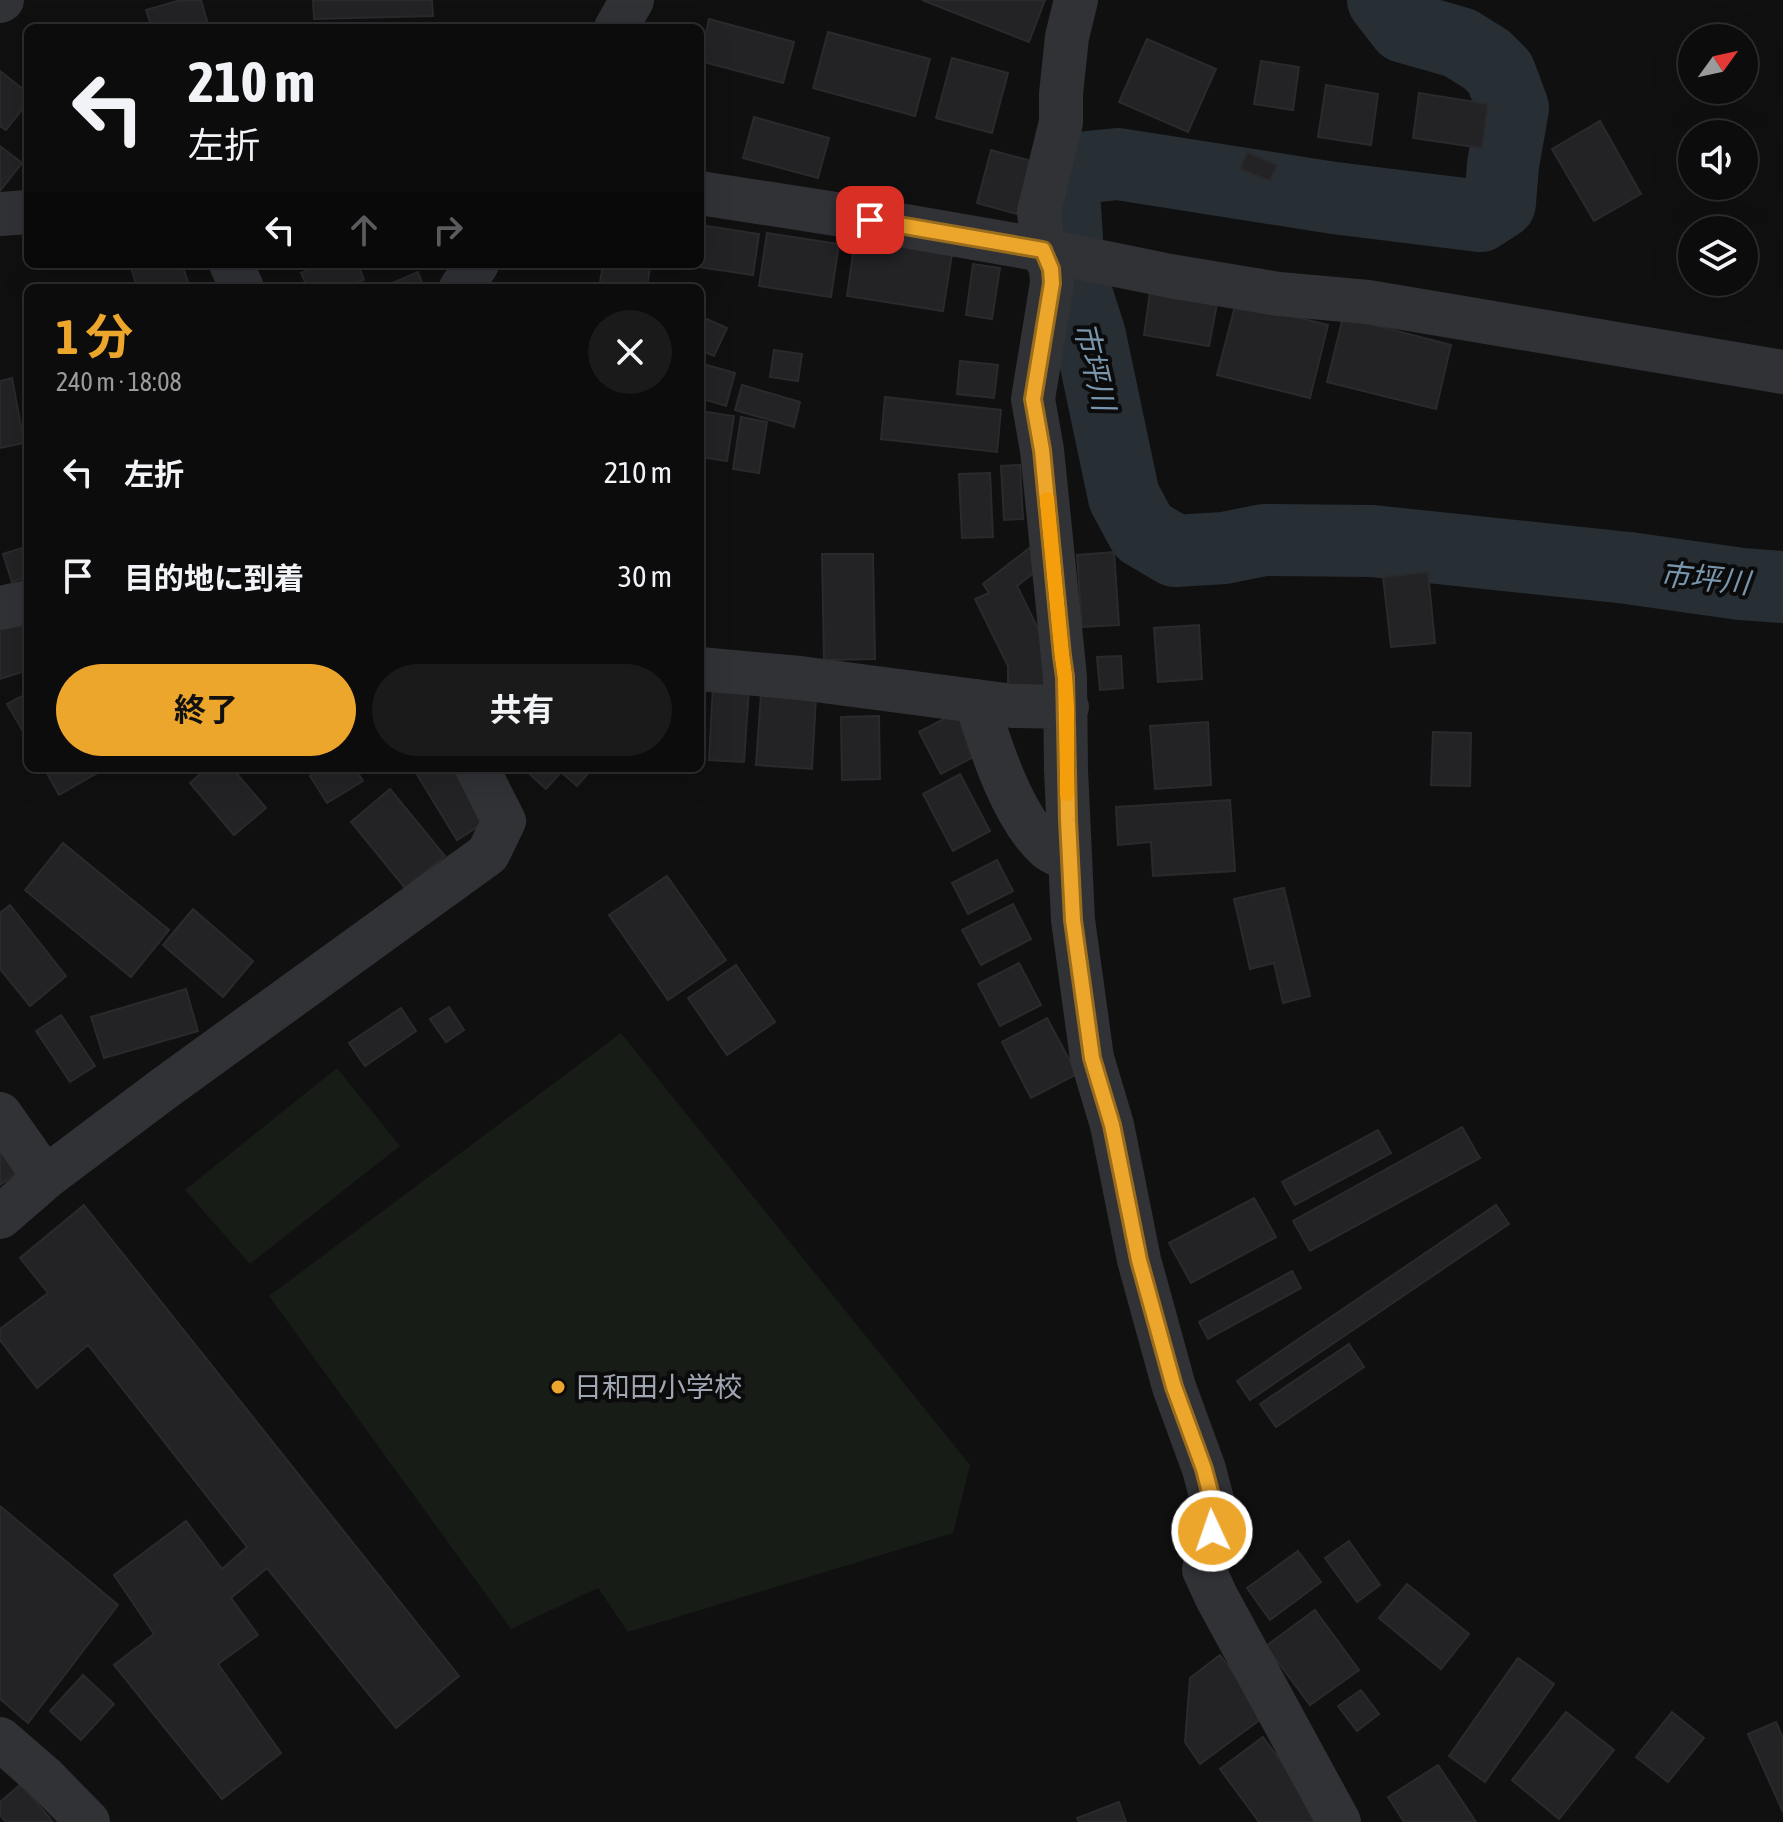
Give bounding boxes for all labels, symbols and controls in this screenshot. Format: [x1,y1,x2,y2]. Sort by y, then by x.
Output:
north arrow [1678,24,1758,104]
map controls [1678,24,1758,296]
text: 210 m [188,50,315,114]
icon: left [56,56,160,160]
button: sound [1678,120,1758,200]
text: 左折 [188,124,260,166]
pin [836,186,904,254]
icon: arrive [848,198,892,242]
icon: left [258,208,302,252]
icon: ahead [342,208,386,252]
icon: right [426,208,470,252]
button: layers [1678,216,1758,296]
text: 1 分 [56,309,133,364]
button: close [588,310,672,394]
water label: 市坪川 [1068,318,1122,417]
text: 240 m · 18:08 [56,367,182,397]
icon: left [56,450,100,494]
text: 210 m [604,455,672,489]
text: 左折 [124,457,184,491]
icon: arrive [56,554,100,598]
water label: 市坪川 [1658,556,1755,600]
text: 30 m [618,559,672,593]
text: 目的地に到着 [124,561,304,595]
button: 終了 [56,664,356,756]
button: 共有 [372,664,672,756]
place label: 日和田小学校 [574,1371,742,1403]
marker: 日和田小学校 [549,1378,567,1396]
position arrow [1170,1489,1254,1573]

